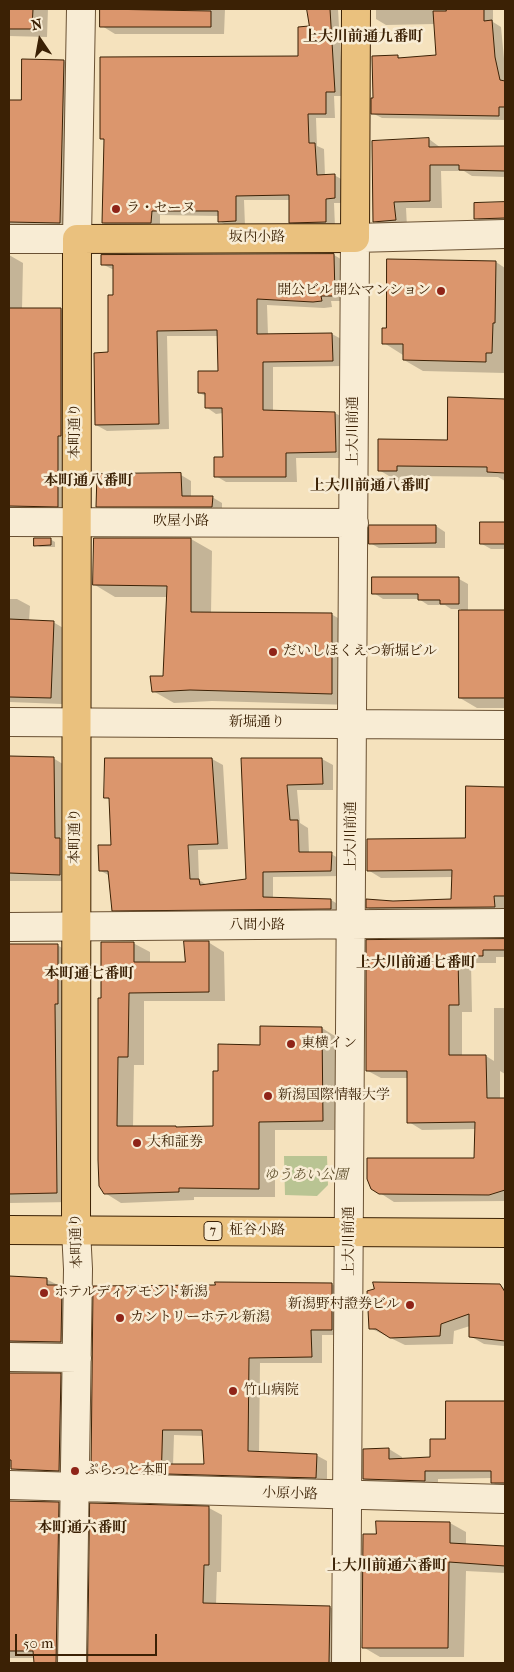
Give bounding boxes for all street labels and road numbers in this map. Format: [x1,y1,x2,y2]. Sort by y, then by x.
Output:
street label: 坂内小路 [229,230,285,246]
street label: 上大川前通 [346,396,362,466]
street label: 本町通り [68,403,84,459]
street label: 吹屋小路 [153,514,209,530]
street label: 新堀通り [229,715,285,731]
street label: 上大川前通 [344,801,360,871]
street label: 本町通り [68,808,84,864]
street label: 八間小路 [229,918,285,934]
street label: 上大川前通 [342,1206,358,1276]
street label: 本町通り [68,1213,86,1269]
road number: 7 [204,1222,222,1240]
street label: 柾谷小路 [229,1223,285,1239]
street label: 小原小路 [262,1485,318,1503]

